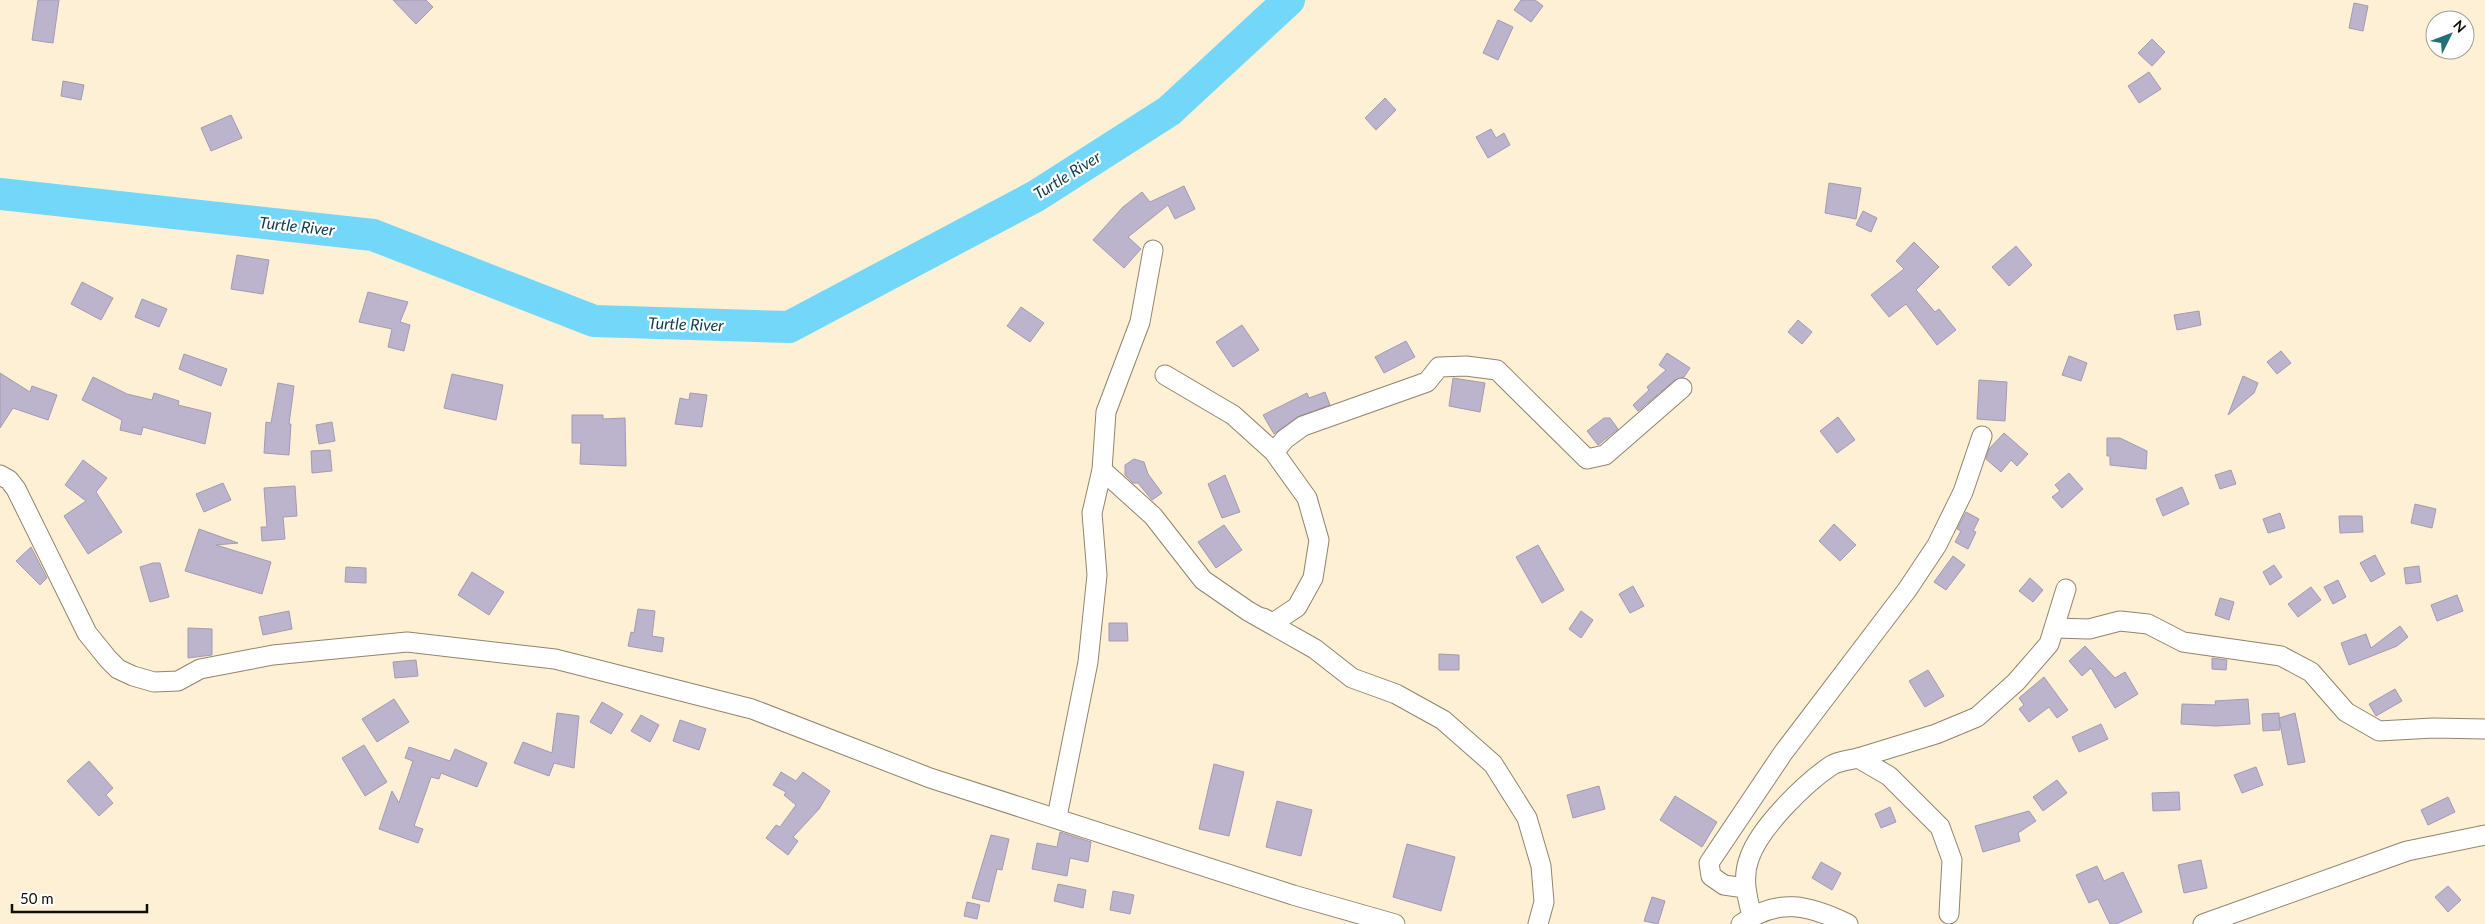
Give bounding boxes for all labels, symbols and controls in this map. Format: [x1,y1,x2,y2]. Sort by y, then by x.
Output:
north arrow [2425,10,2475,60]
text: N [2450,16,2470,36]
water label: Turtle River [1030,146,1104,203]
water label: Turtle River [259,212,336,239]
water label: Turtle River [648,313,725,334]
scale bar [12,882,148,914]
text: 50 m [20,889,54,907]

